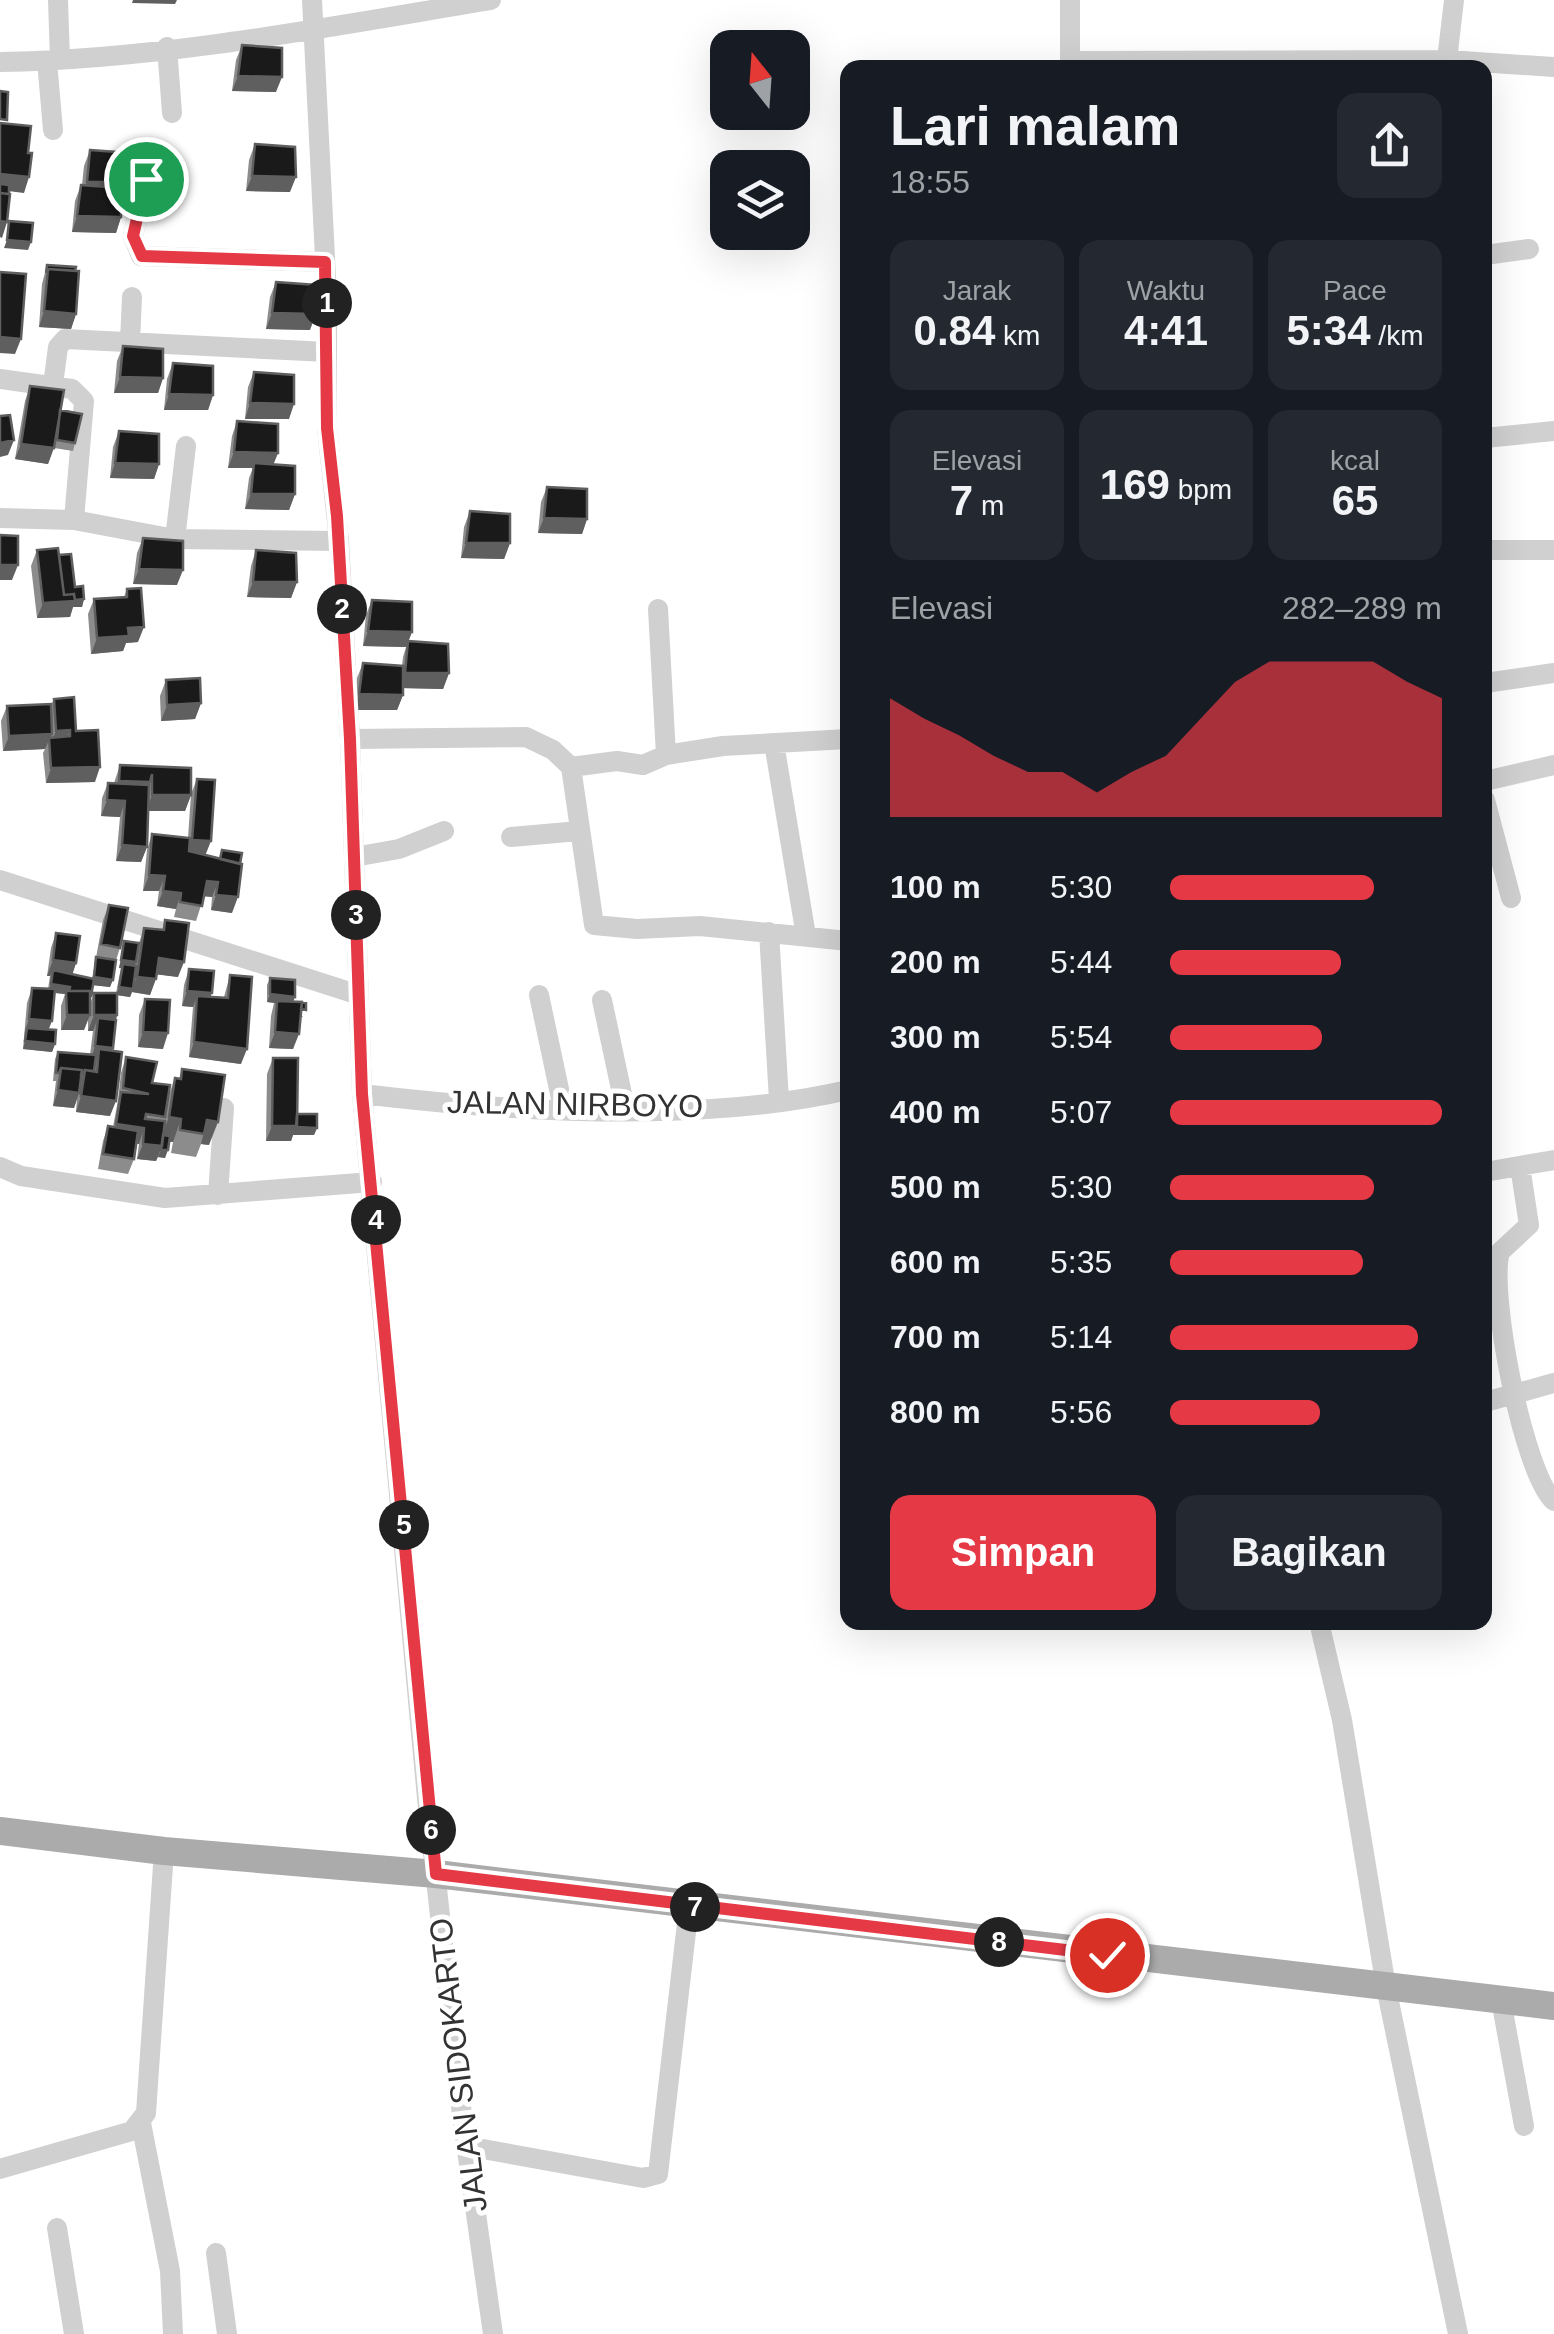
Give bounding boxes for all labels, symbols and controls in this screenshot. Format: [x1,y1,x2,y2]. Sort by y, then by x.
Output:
north arrow [710,30,810,130]
map controls [710,30,810,250]
button: share [1337,93,1442,198]
text: Lari malam [890,95,1180,157]
pin [104,137,189,222]
button: layers [710,150,810,250]
icon: arrive [119,152,174,207]
text: 18:55 [890,164,970,200]
text: Jarak [943,275,1011,306]
text: Waktu [1127,275,1205,306]
text: Pace [1323,275,1387,306]
pin: 1 [302,278,352,328]
text: 1 [319,287,335,318]
text: 0.84 [914,307,995,354]
text: 4:41 [1124,307,1208,354]
text: 5:34 [1287,307,1371,354]
text: km [995,320,1040,351]
text: /km [1371,320,1423,351]
text: Elevasi [932,445,1022,476]
text: kcal [1330,445,1380,476]
text: 169 [1100,461,1170,508]
text: bpm [1170,474,1232,505]
text: 7 [950,477,973,524]
text: 65 [1332,477,1378,524]
text: m [973,490,1004,521]
pin: 2 [317,584,367,634]
text: Elevasi [890,590,993,626]
text: 282–289 m [1282,590,1442,626]
text: 2 [334,593,350,624]
text: 100 m [890,869,981,905]
text: 5:30 [1050,869,1112,905]
pin: 3 [331,890,381,940]
text: 3 [348,899,364,930]
text: 200 m [890,944,981,980]
text: 5:44 [1050,944,1112,980]
text: 300 m [890,1019,981,1055]
text: 5:54 [1050,1019,1112,1055]
street label: JALAN NIRBOYO [447,1084,703,1124]
text: 400 m [890,1094,981,1130]
text: 5:07 [1050,1094,1112,1130]
text: 500 m [890,1169,981,1205]
text: 5:30 [1050,1169,1112,1205]
pin: 4 [351,1195,401,1245]
text: 4 [368,1204,384,1235]
text: 600 m [890,1244,981,1280]
text: 5:35 [1050,1244,1112,1280]
text: 700 m [890,1319,981,1355]
text: 5:14 [1050,1319,1112,1355]
text: 800 m [890,1394,981,1430]
text: 5:56 [1050,1394,1112,1430]
button: Simpan [890,1495,1156,1610]
button: Bagikan [1176,1495,1442,1610]
pin: 5 [379,1500,429,1550]
text: 5 [396,1509,412,1540]
pin: 6 [406,1805,456,1855]
text: 6 [423,1814,439,1845]
pin: 7 [670,1882,720,1932]
text: 7 [687,1891,703,1922]
pin [1065,1913,1150,1998]
street label: JALAN SIDOKARTO [422,1916,494,2214]
pin: 8 [974,1917,1024,1967]
text: 8 [991,1926,1007,1957]
icon: check [1080,1928,1135,1983]

